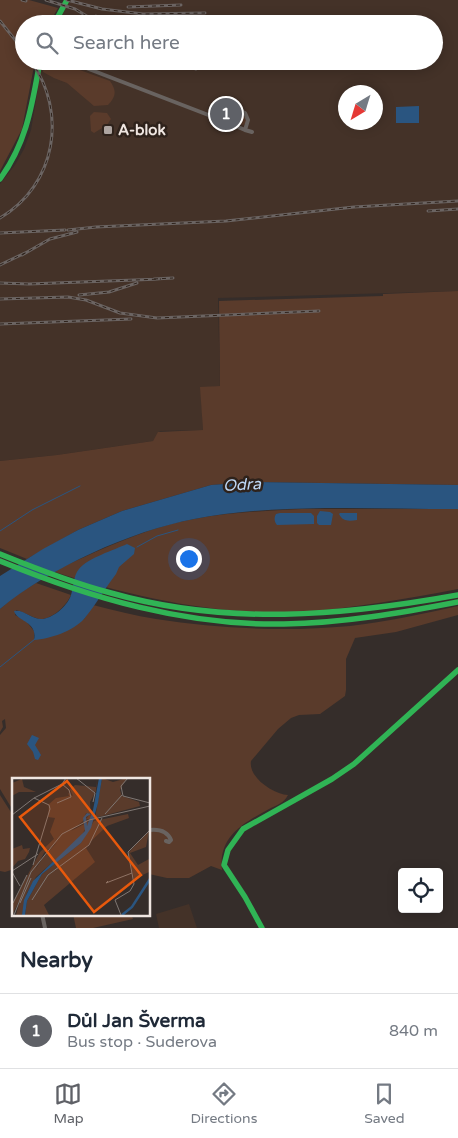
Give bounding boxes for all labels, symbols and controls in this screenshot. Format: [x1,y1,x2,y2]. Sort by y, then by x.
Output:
search box [15,15,443,70]
icon: search [33,29,61,57]
text: Search here [73,32,180,54]
north arrow [338,85,383,130]
pin: 1 [210,95,242,133]
place label: A-blok [118,121,166,139]
marker: A-blok [102,124,114,136]
water label: Odra [223,474,262,496]
your location [176,546,202,572]
inset map [12,778,150,916]
map controls [398,868,443,913]
button: locate [398,868,443,913]
text: Nearby [20,948,93,973]
text: Důl Jan Šverma [67,1010,206,1032]
text: 1 [31,1021,41,1041]
text: 840 m [389,1021,438,1041]
text: Bus stop · Suderova [67,1032,217,1052]
tab: Map [53,1080,84,1127]
tab: Directions [190,1080,257,1127]
tab: Saved [364,1080,405,1127]

